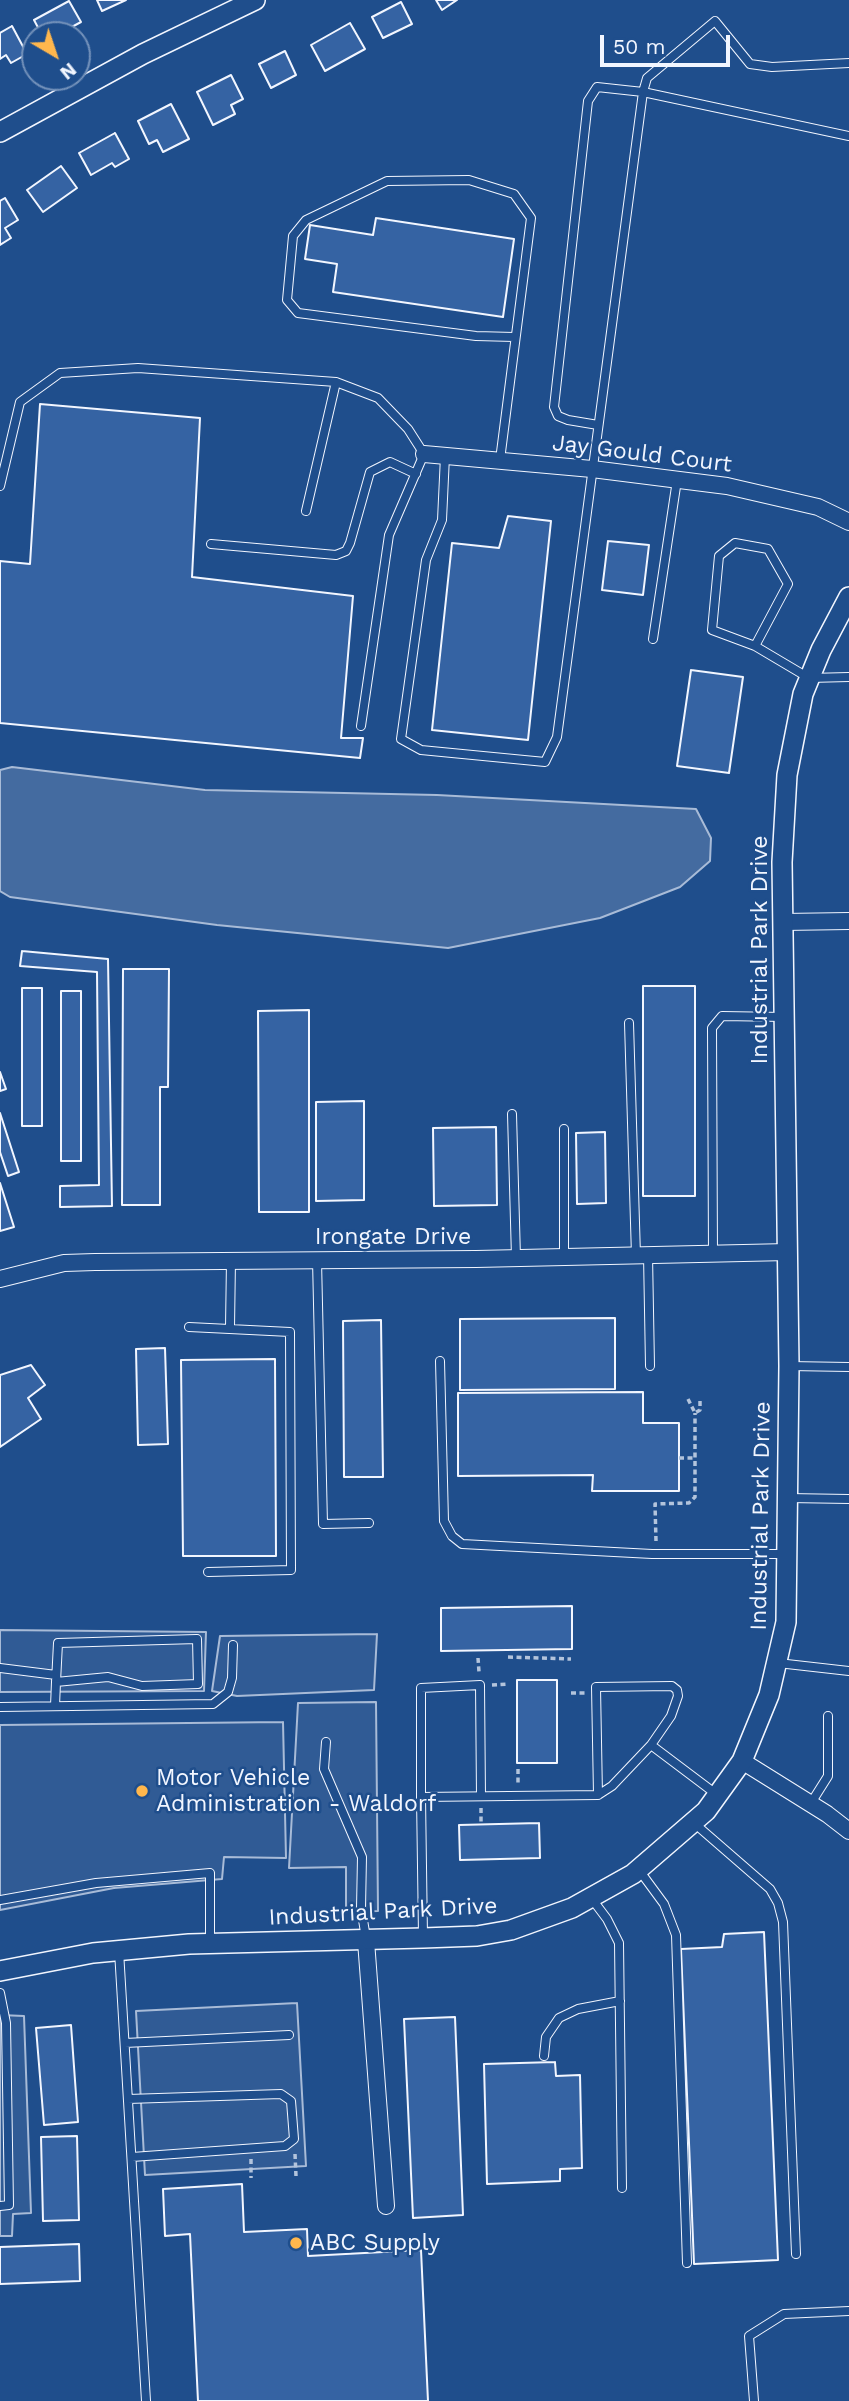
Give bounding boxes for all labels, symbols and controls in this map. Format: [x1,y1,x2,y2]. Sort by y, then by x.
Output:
north arrow [21,21,91,91]
scale bar [604,21,734,65]
text: 50 m [613,34,665,59]
text: N [56,58,81,85]
street label: Jay Gould Court [551,429,733,479]
street label: Industrial Park Drive [746,835,774,1065]
street label: Irongate Drive [315,1223,471,1251]
street label: Industrial Park Drive [745,1401,777,1631]
place label: Motor Vehicle Administration - Waldorf [156,1764,436,1818]
marker: Motor Vehicle Administration - Waldorf [134,1783,150,1799]
street label: Industrial Park Drive [268,1892,498,1932]
place label: ABC Supply [310,2229,440,2257]
marker: ABC Supply [288,2235,304,2251]

